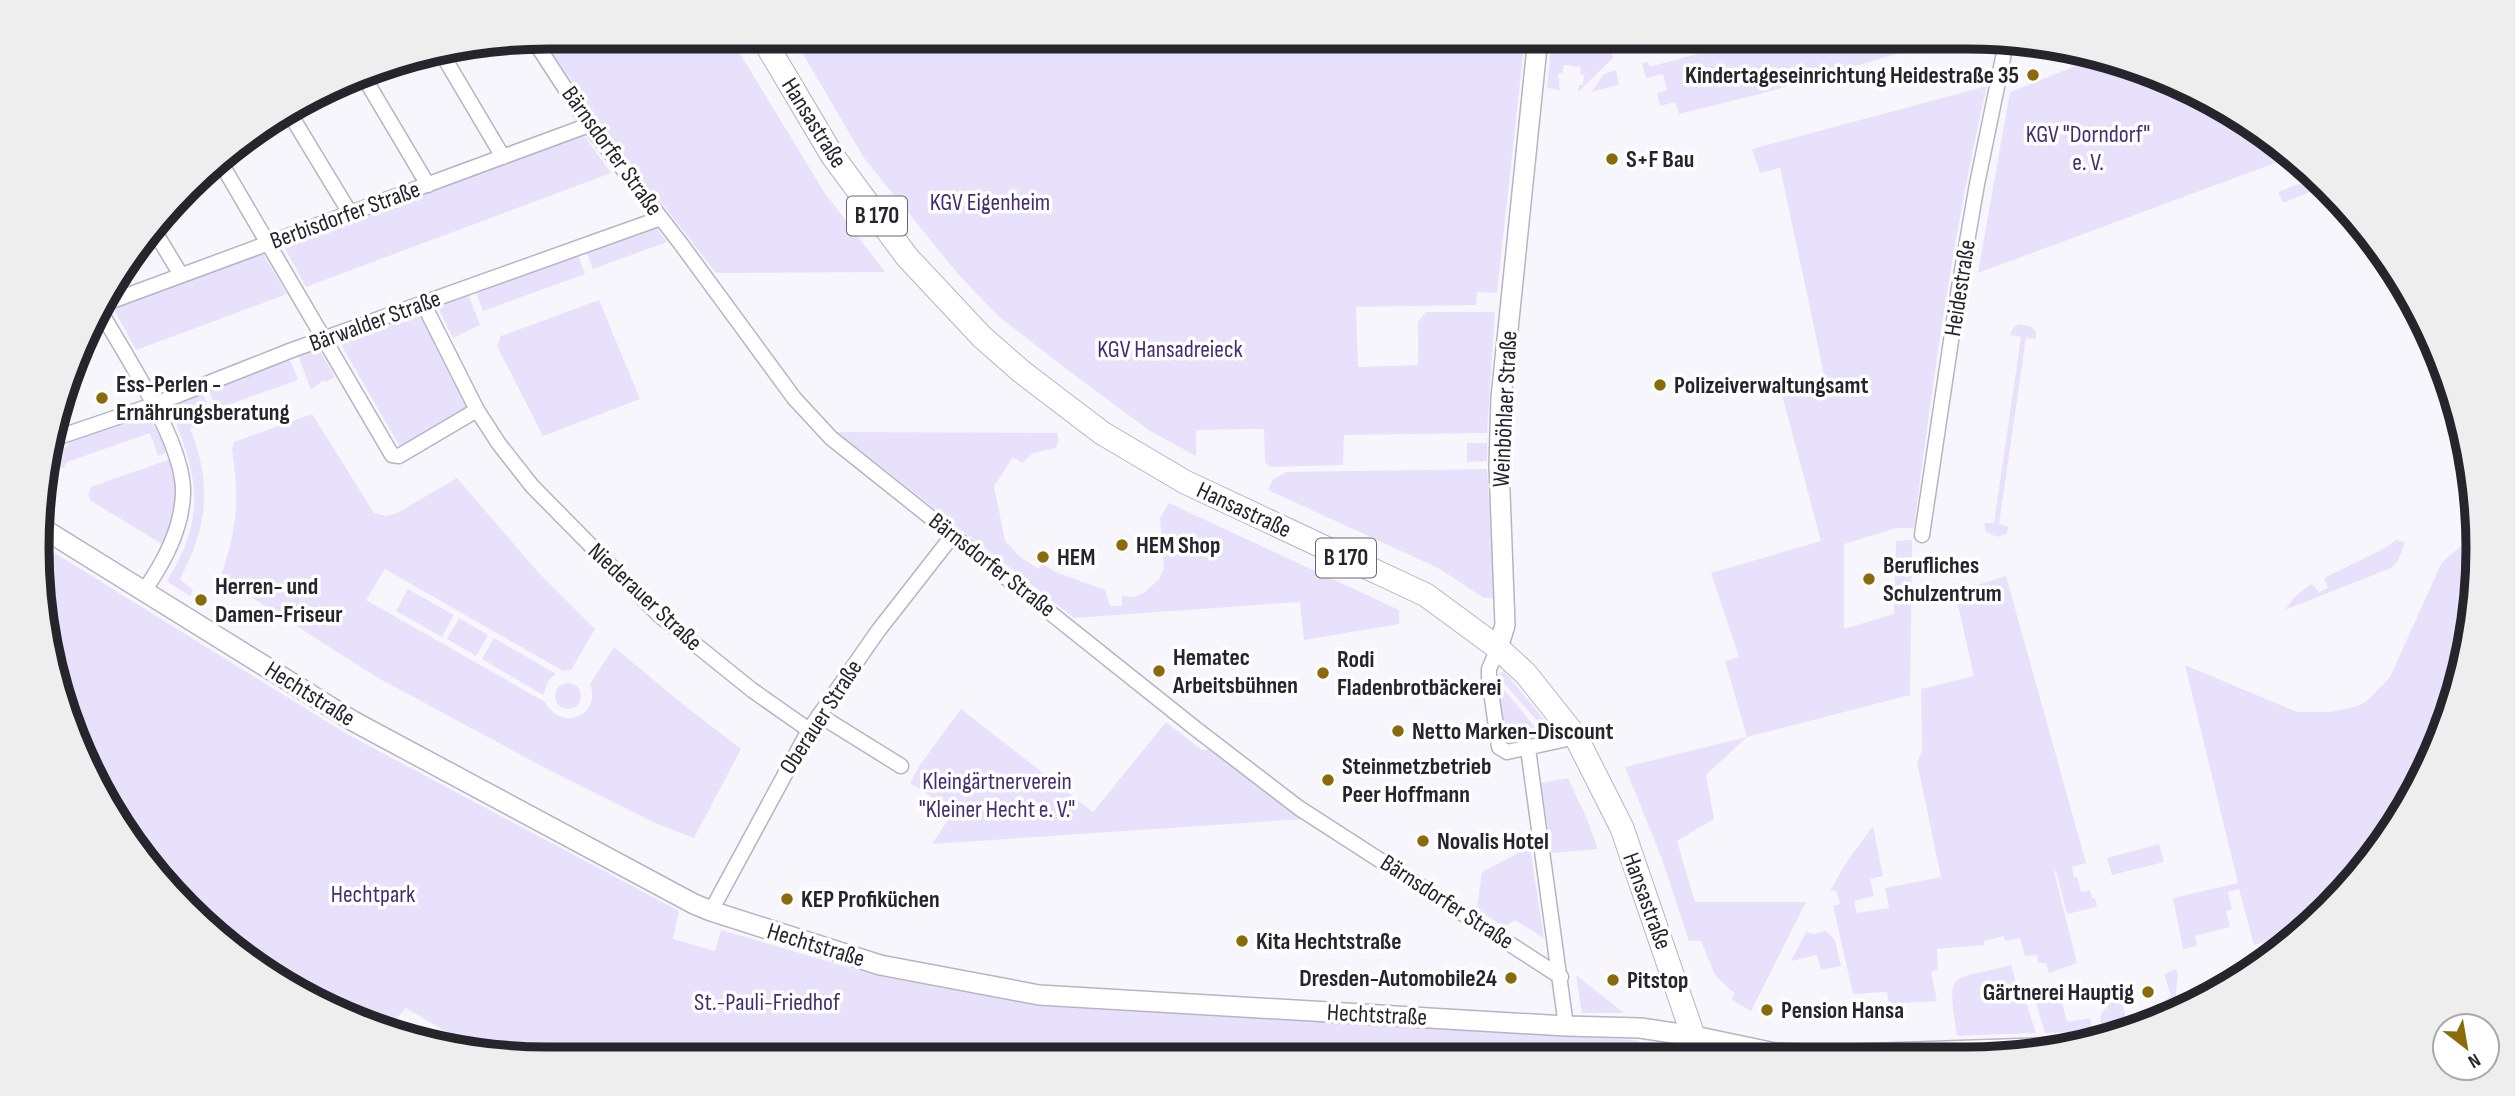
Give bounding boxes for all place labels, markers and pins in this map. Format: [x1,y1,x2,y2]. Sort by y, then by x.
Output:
place label: Kindertageseinrichtung Heidestraße 35 [1685,61,2019,90]
marker: Kindertageseinrichtung Heidestraße 35 [2025,67,2041,83]
place label: S+F Bau [1626,145,1694,174]
marker: S+F Bau [1604,151,1620,167]
place label: Ess-Perlen - Ernährungsberatung [116,370,290,427]
place label: Polizeiverwaltungsamt [1674,371,1868,400]
marker: Polizeiverwaltungsamt [1652,377,1668,393]
marker: Ess-Perlen - Ernährungsberatung [94,390,110,406]
place label: HEM Shop [1136,531,1220,560]
marker: HEM Shop [1114,537,1130,553]
place label: HEM [1057,543,1095,572]
marker: HEM [1035,549,1051,565]
place label: Berufliches Schulzentrum [1883,551,2002,608]
marker: Berufliches Schulzentrum [1861,571,1877,587]
place label: Herren- und Damen-Friseur [215,572,343,629]
marker: Herren- und Damen-Friseur [193,592,209,608]
place label: Hematec Arbeitsbühnen [1172,643,1298,700]
place label: Rodi Fladenbrotbäckerei [1337,645,1502,702]
marker: Hematec Arbeitsbühnen [1151,663,1167,679]
marker: Rodi Fladenbrotbäckerei [1315,665,1331,681]
place label: Netto Marken-Discount [1412,717,1614,746]
marker: Netto Marken-Discount [1390,723,1406,739]
place label: Steinmetzbetrieb Peer Hoffmann [1342,752,1491,809]
marker: Steinmetzbetrieb Peer Hoffmann [1320,772,1336,788]
place label: Novalis Hotel [1437,827,1549,856]
marker: Novalis Hotel [1415,833,1431,849]
place label: KEP Profiküchen [801,885,940,914]
marker: KEP Profiküchen [779,891,795,907]
place label: Kita Hechtstraße [1256,927,1401,956]
marker: Kita Hechtstraße [1234,933,1250,949]
place label: Dresden-Automobile24 [1299,964,1497,993]
place label: Pitstop [1627,966,1689,995]
marker: Dresden-Automobile24 [1503,970,1519,986]
marker: Pitstop [1605,972,1621,988]
place label: Gärtnerei Hauptig [1983,978,2134,1007]
marker: Gärtnerei Hauptig [2140,984,2156,1000]
place label: Pension Hansa [1781,996,1904,1025]
marker: Pension Hansa [1759,1002,1775,1018]

